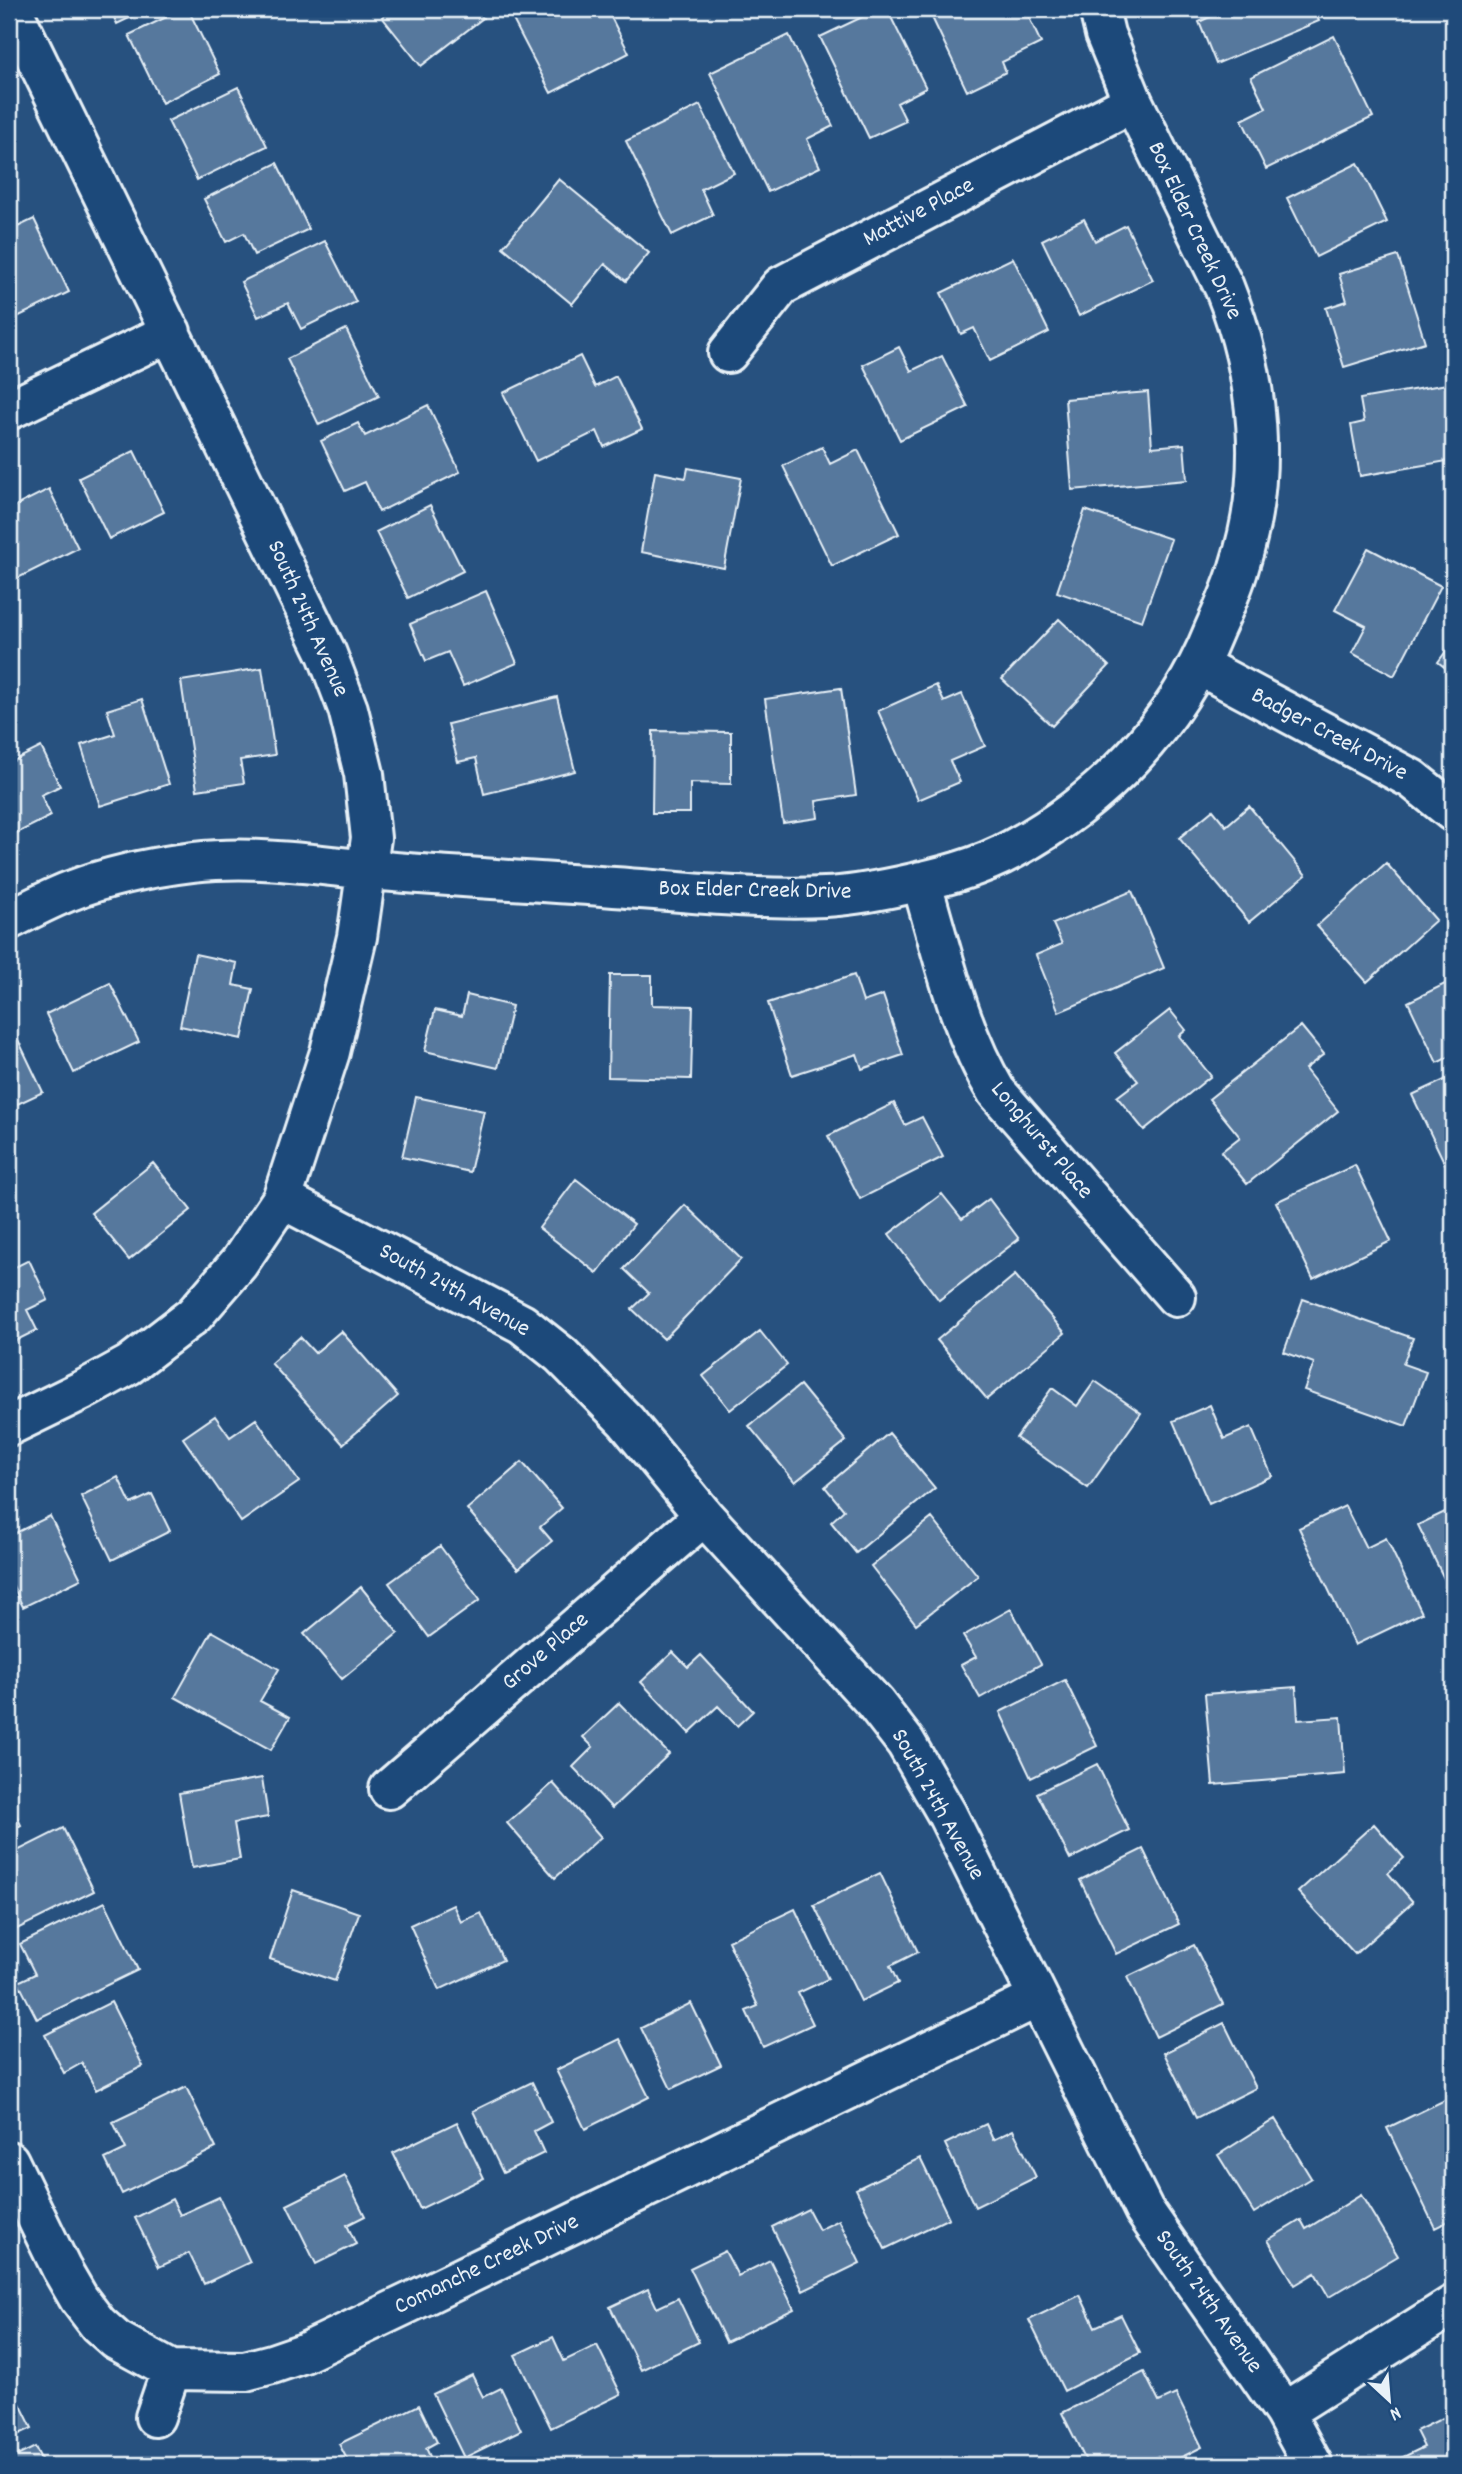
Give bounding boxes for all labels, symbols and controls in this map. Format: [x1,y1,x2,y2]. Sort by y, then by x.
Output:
street label: Box Elder Creek Drive [1138,136,1250,326]
street label: Mattive Place [857,169,981,257]
street label: South 24th Avenue [257,535,357,703]
street label: Badger Creek Drive [1245,679,1413,791]
street label: Box Elder Creek Drive [658,872,852,910]
street label: Longhurst Place [981,1075,1101,1207]
street label: South 24th Avenue [372,1235,536,1347]
street label: Grove Place [495,1604,597,1700]
street label: South 24th Avenue [881,1723,993,1887]
street label: Comanche Creek Drive [389,2206,585,2324]
street label: South 24th Avenue [1146,2223,1270,2381]
north arrow [1354,2366,1424,2436]
text: N [1385,2398,1405,2426]

